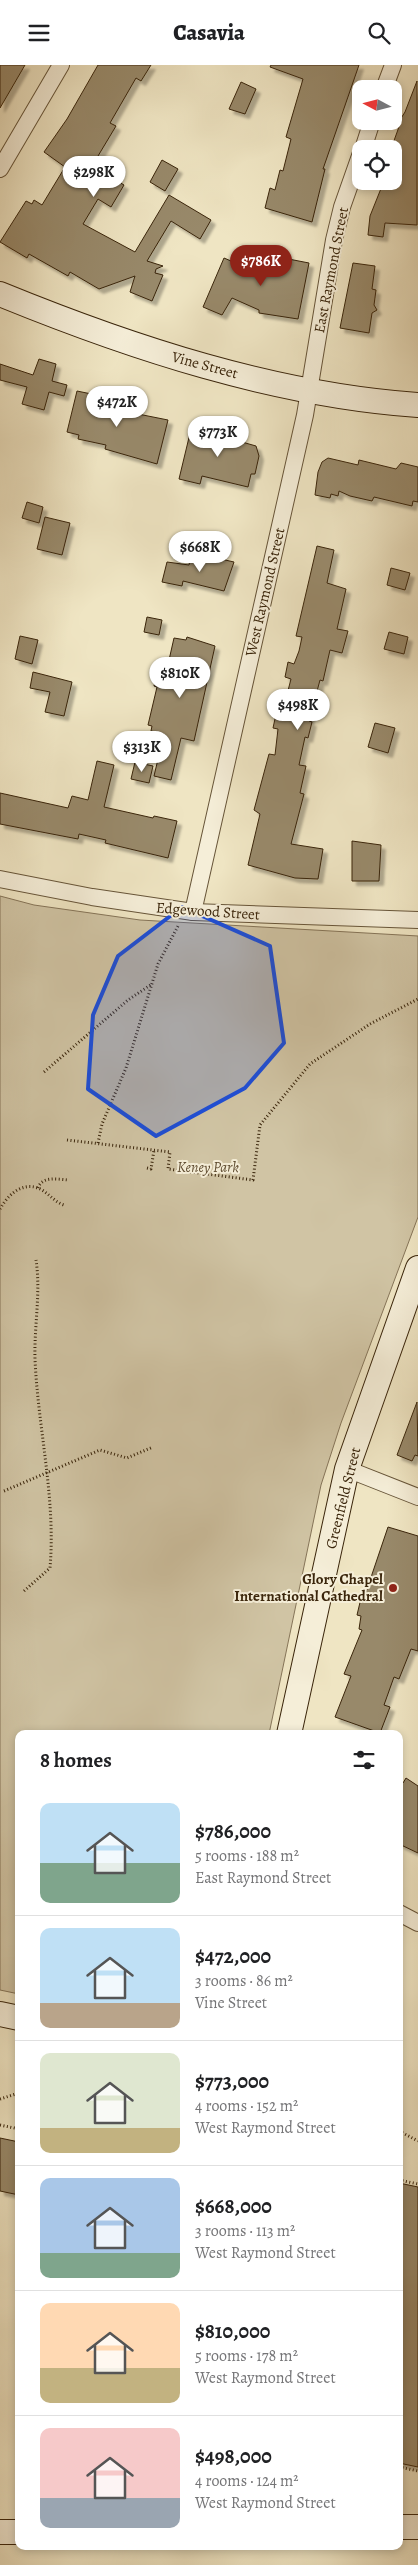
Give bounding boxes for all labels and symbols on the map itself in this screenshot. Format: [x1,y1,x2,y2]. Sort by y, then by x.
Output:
north arrow [352,80,402,130]
pin: $298K [59,155,129,198]
street label: East Raymond Street [309,205,353,335]
pin: $786K [226,245,296,287]
street label: Vine Street [169,346,240,383]
pin: $472K [82,385,152,428]
pin: $773K [183,415,253,458]
street label: West Raymond Street [240,525,290,659]
pin: $668K [165,531,235,573]
pin: $810K [145,657,215,699]
pin: $498K [263,689,333,731]
pin: $313K [107,731,177,773]
street label: Edgewood Street [155,897,261,925]
park label: Keney Park [177,1157,239,1177]
street label: Greenfield Street [321,1445,365,1551]
place label: Glory Chapel International Cathedral [234,1569,383,1606]
marker: Glory Chapel International Cathedral [387,1582,399,1594]

